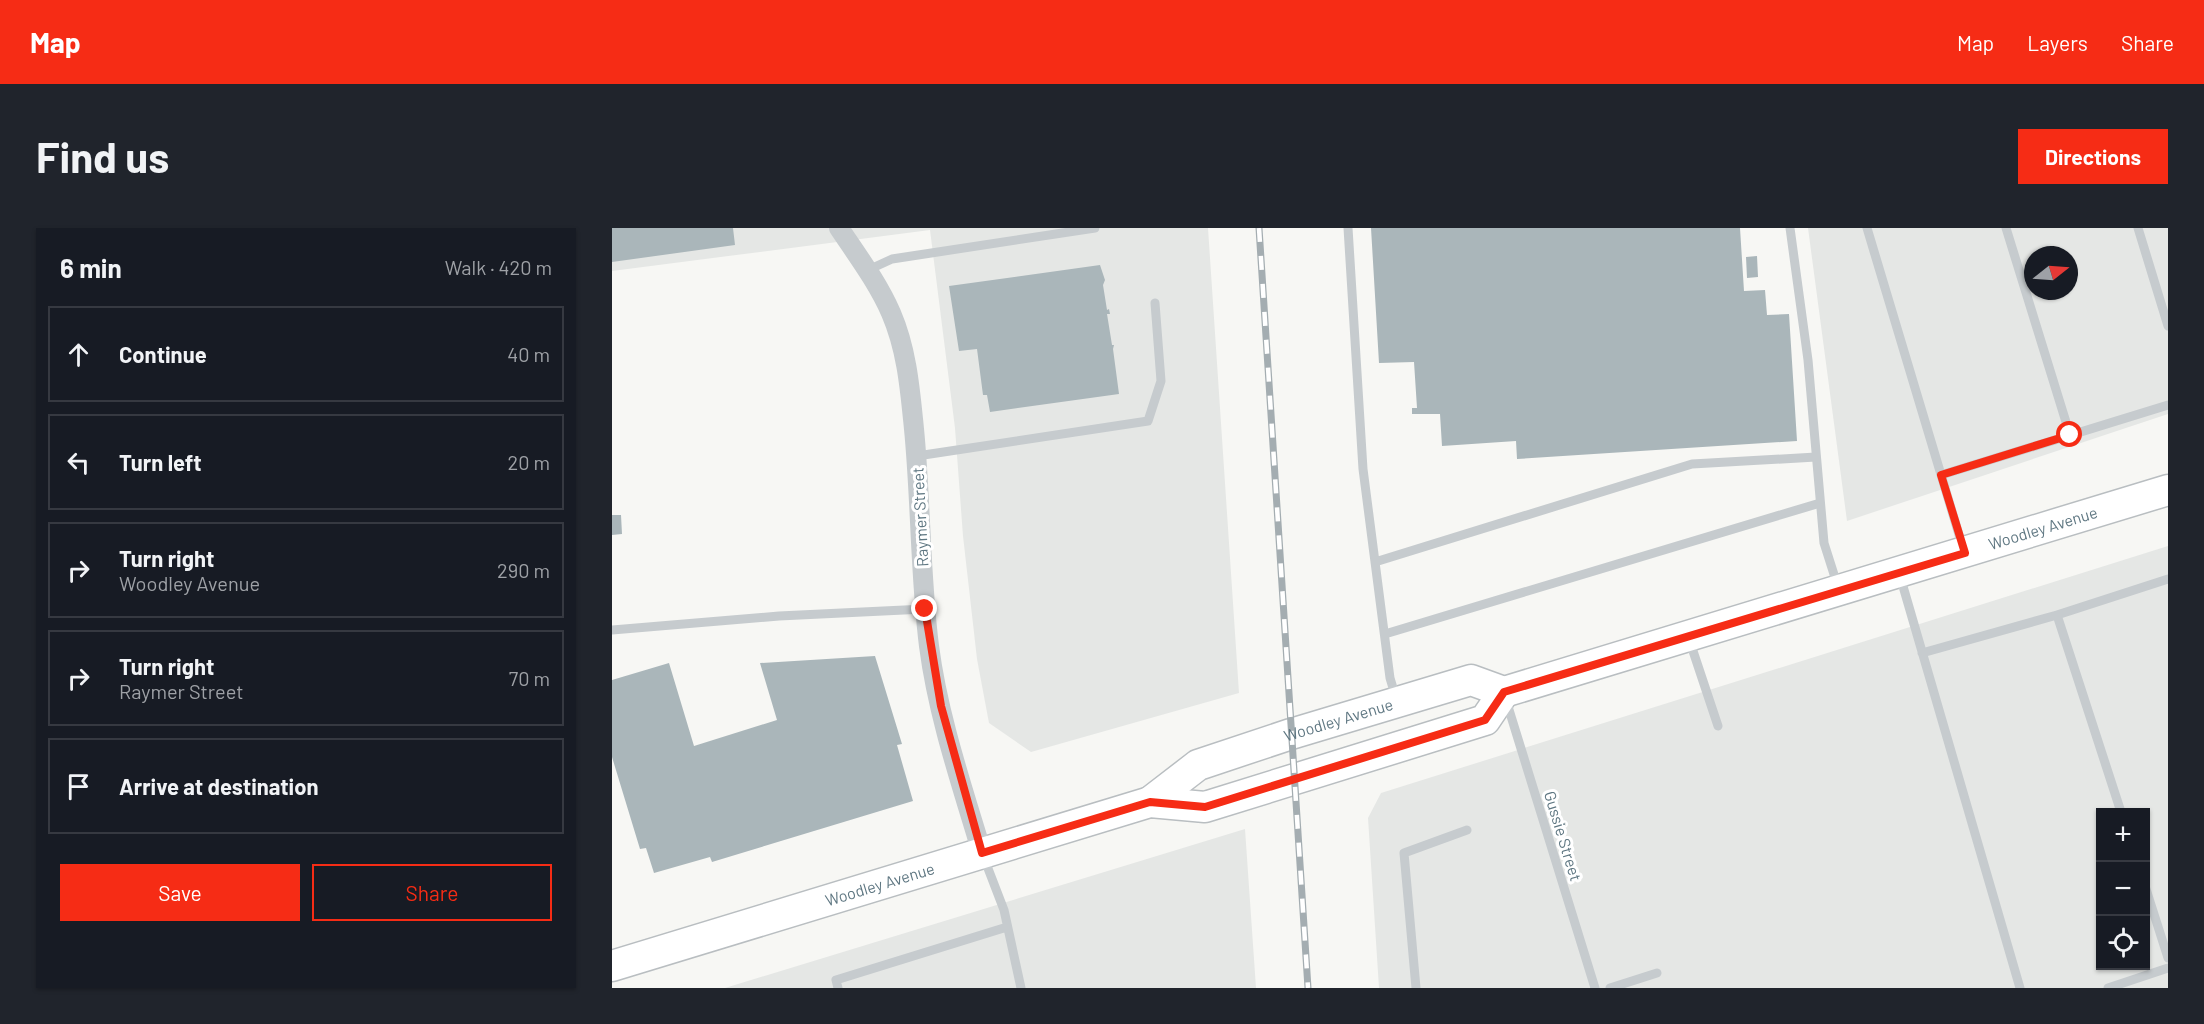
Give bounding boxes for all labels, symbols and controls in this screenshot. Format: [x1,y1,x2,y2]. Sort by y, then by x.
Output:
text: Map [30,25,81,59]
text: Map [1957,30,1994,55]
text: Layers [2027,30,2088,55]
text: Share [2121,30,2174,55]
button: Directions [2018,129,2168,184]
text: Find us [36,131,169,181]
north arrow [2024,246,2078,300]
text: 6 min [60,252,122,283]
text: Walk · 420 m [445,255,552,279]
icon: ahead [62,338,95,371]
text: Continue [119,341,207,367]
text: 40 m [507,342,550,366]
route start [2056,421,2082,447]
icon: left [62,446,95,479]
text: Turn left [119,449,202,475]
text: 20 m [507,450,550,474]
street label: Raymer Street [907,467,932,567]
street label: Woodley Avenue [1986,502,2100,553]
text: Turn right [119,545,214,571]
icon: right [62,554,95,587]
text: 290 m [497,558,550,582]
text: Woodley Avenue [119,571,260,595]
route end [911,595,937,621]
text: Turn right [119,653,214,679]
icon: right [62,662,95,695]
text: 70 m [509,666,550,690]
text: Raymer Street [119,679,244,703]
street label: Woodley Avenue [1281,694,1395,745]
icon: arrive [62,770,95,803]
text: Arrive at destination [119,773,318,799]
street label: Gussie Street [1541,789,1586,883]
map controls [2096,808,2150,970]
button: + [2096,808,2150,862]
street label: Woodley Avenue [823,858,936,909]
button: − [2096,862,2150,916]
button: Save [60,864,300,921]
button: Share [312,864,552,921]
button: locate [2096,916,2150,970]

